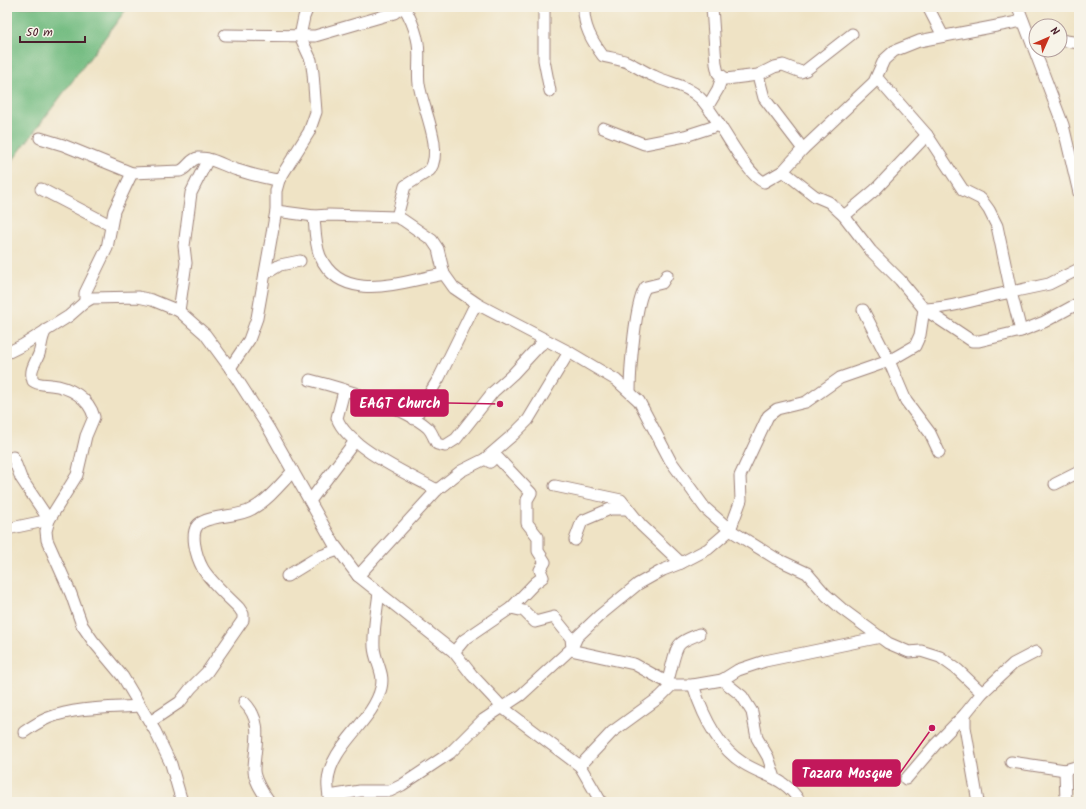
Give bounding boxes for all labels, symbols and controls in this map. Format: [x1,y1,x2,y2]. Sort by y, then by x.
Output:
scale bar [20,18,85,44]
north arrow [1028,18,1068,58]
text: 50 m [26,23,53,42]
text: N [1046,23,1063,40]
callout: EAGT Church [351,390,448,416]
text: EAGT Church [359,393,441,415]
callout: Tazara Mosque [793,760,900,786]
text: Tazara Mosque [802,763,892,785]

